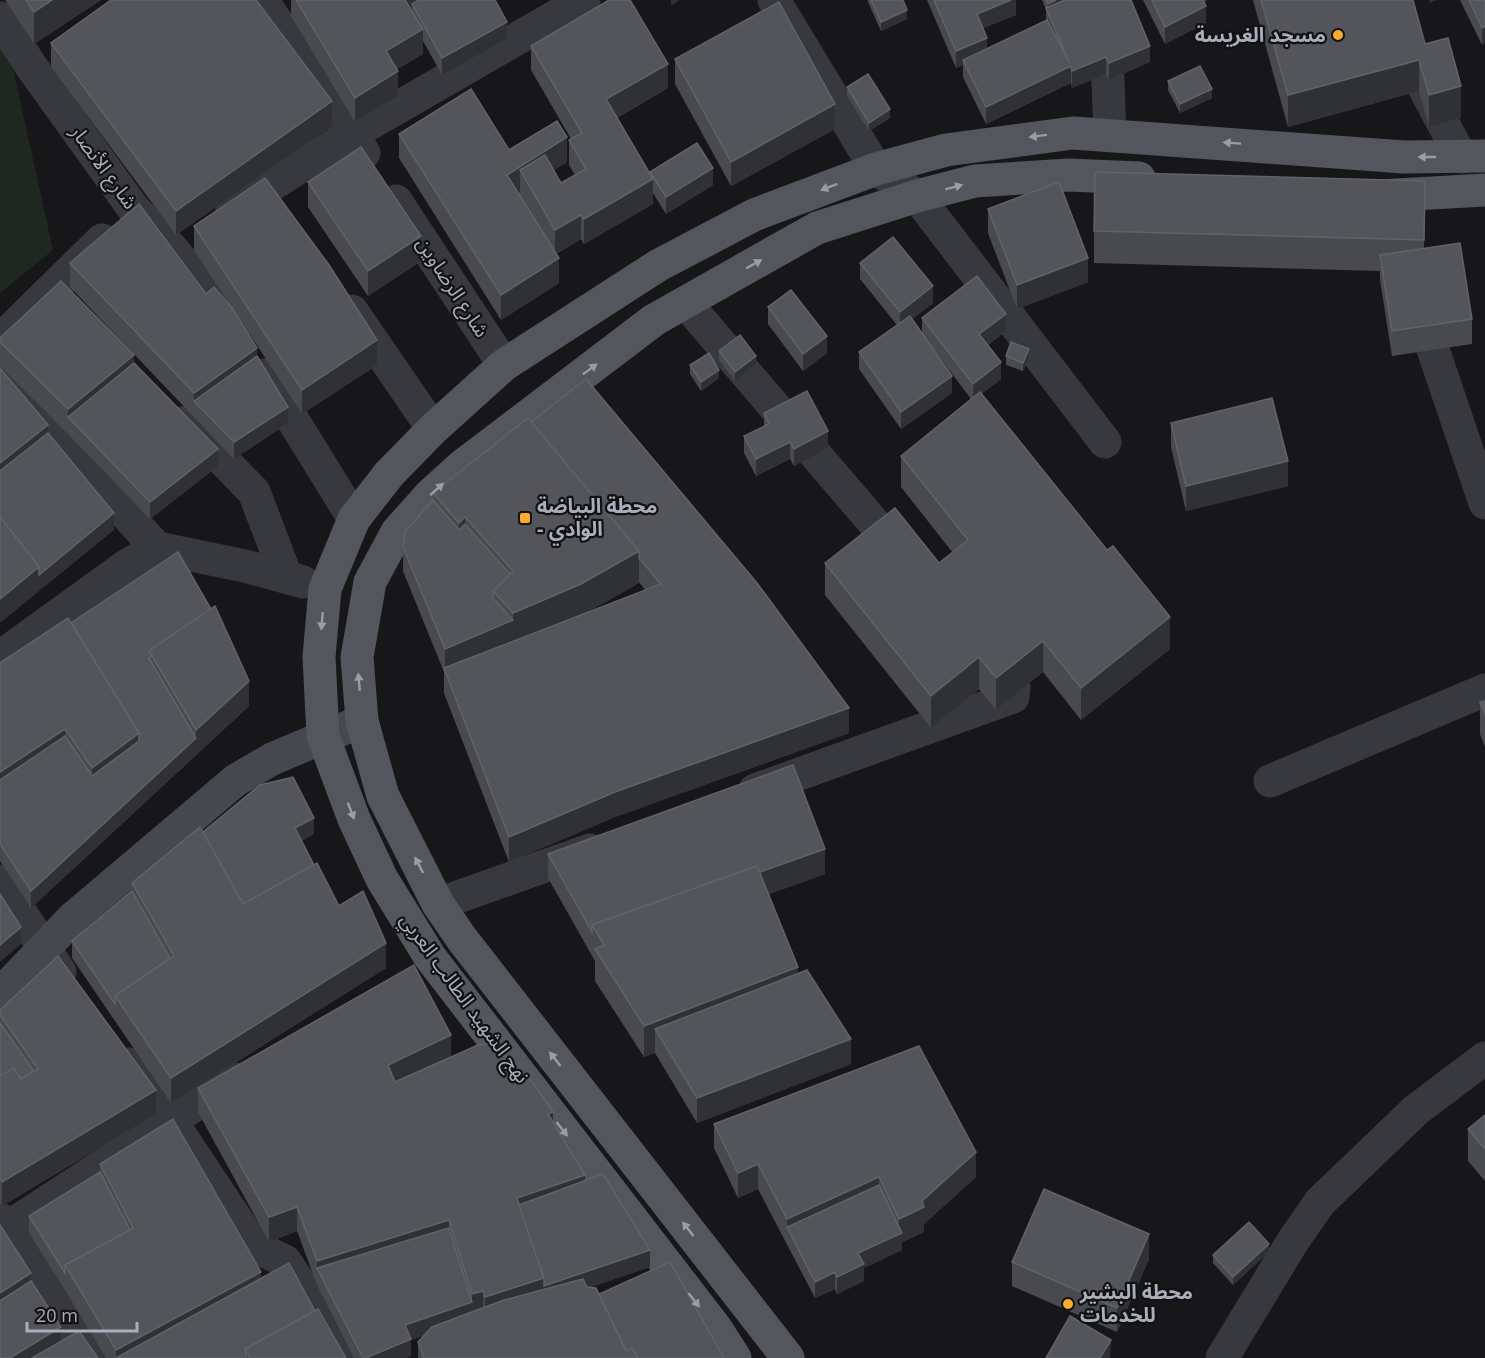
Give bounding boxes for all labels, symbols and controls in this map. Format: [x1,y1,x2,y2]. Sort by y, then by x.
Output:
place label: مسجد الغريسة [1195,21,1326,48]
marker: مسجد الغريسة [1331,28,1345,42]
street label: شارع الأنصار [62,118,144,216]
one-way arrow [1028,131,1047,141]
one-way arrow [1223,139,1242,148]
one-way arrow [1417,152,1436,162]
one-way arrow [945,181,963,191]
one-way arrow [819,183,837,193]
street label: شارع الرضاوين [409,231,496,343]
one-way arrow [746,259,763,269]
one-way arrow [582,363,597,375]
one-way arrow [429,482,444,496]
place label: محطة البياضة - الوادي [537,492,658,546]
marker: محطة البياضة - الوادي [518,511,532,525]
one-way arrow [317,611,327,630]
one-way arrow [354,672,364,691]
one-way arrow [346,802,356,820]
one-way arrow [414,857,423,874]
street label: نهج الشهيد الطالب العربي [392,907,536,1090]
one-way arrow [549,1051,561,1066]
one-way arrow [556,1121,569,1137]
one-way arrow [681,1221,694,1237]
place label: محطة البشير للخدمات [1079,1278,1193,1328]
one-way arrow [688,1292,701,1308]
scale bar [27,1295,136,1333]
marker: محطة البشير للخدمات [1061,1297,1075,1311]
text: 20 m [36,1303,78,1327]

